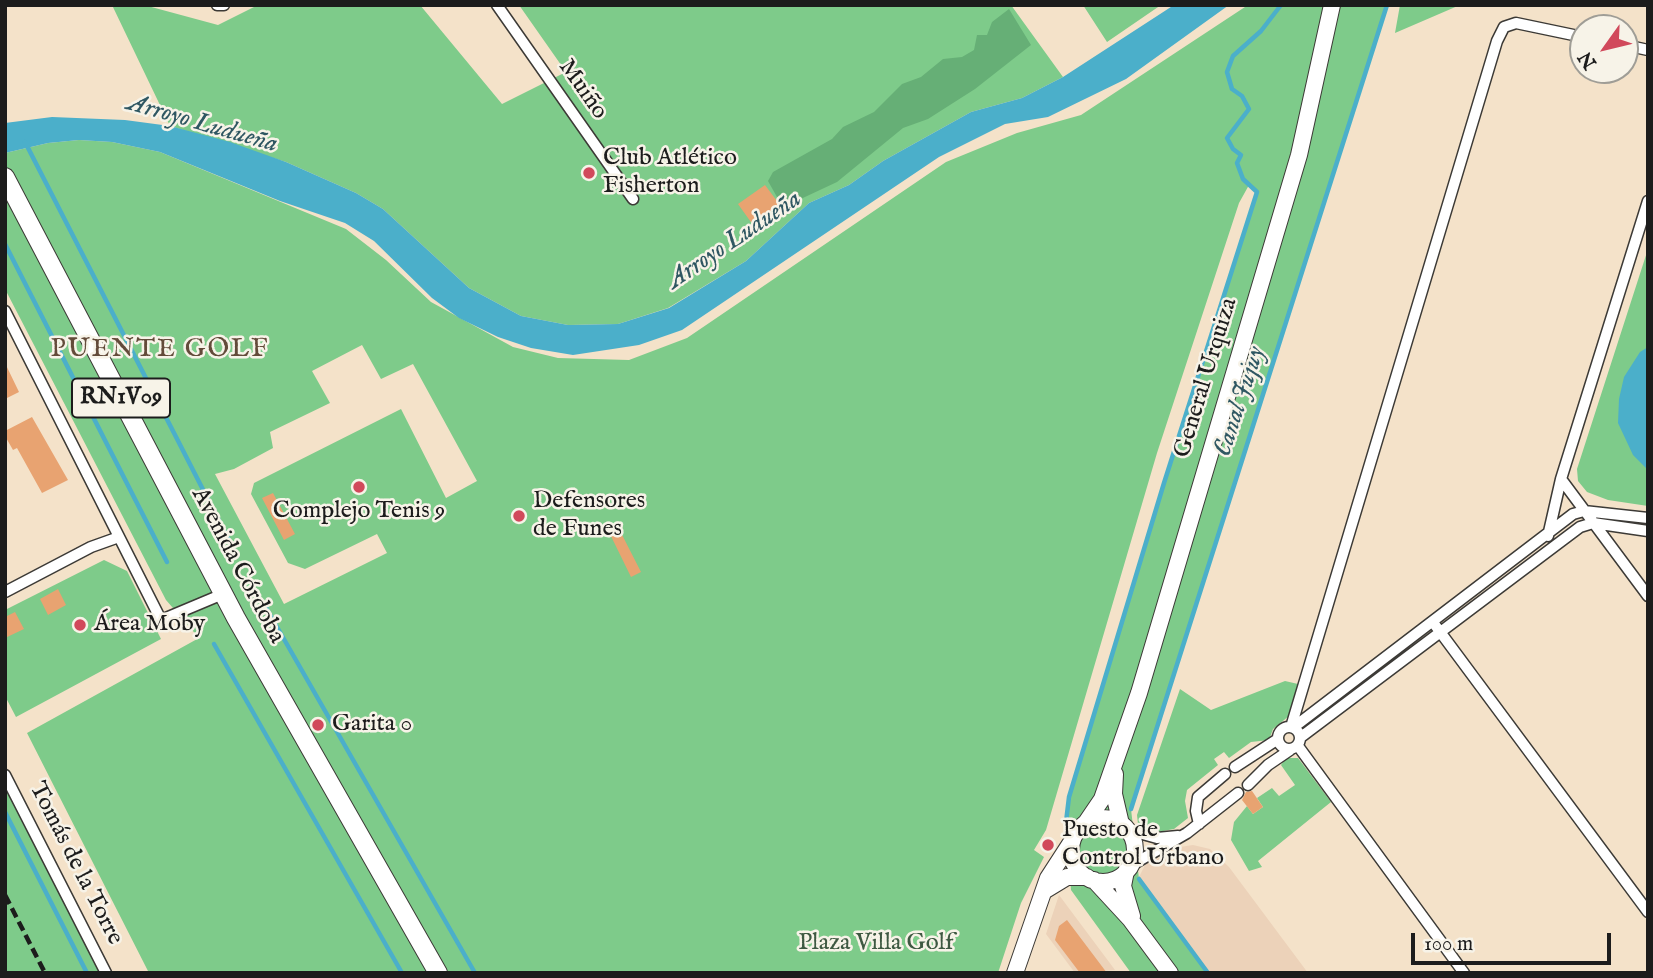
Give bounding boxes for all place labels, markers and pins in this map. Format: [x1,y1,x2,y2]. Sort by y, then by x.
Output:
place label: Club Atlético Fisherton [603,145,737,201]
marker: Club Atlético Fisherton [581,165,597,181]
marker: Complejo Tenis 9 [351,479,367,495]
place label: Defensores de Funes [533,488,645,544]
place label: Complejo Tenis 9 [273,498,445,526]
marker: Defensores de Funes [511,508,527,524]
place label: Área Moby [94,611,205,639]
marker: Área Moby [72,617,88,633]
place label: Garita 0 [332,711,412,739]
marker: Garita 0 [310,717,326,733]
place label: Puesto de Control Urbano [1062,817,1224,873]
marker: Puesto de Control Urbano [1040,837,1056,853]

